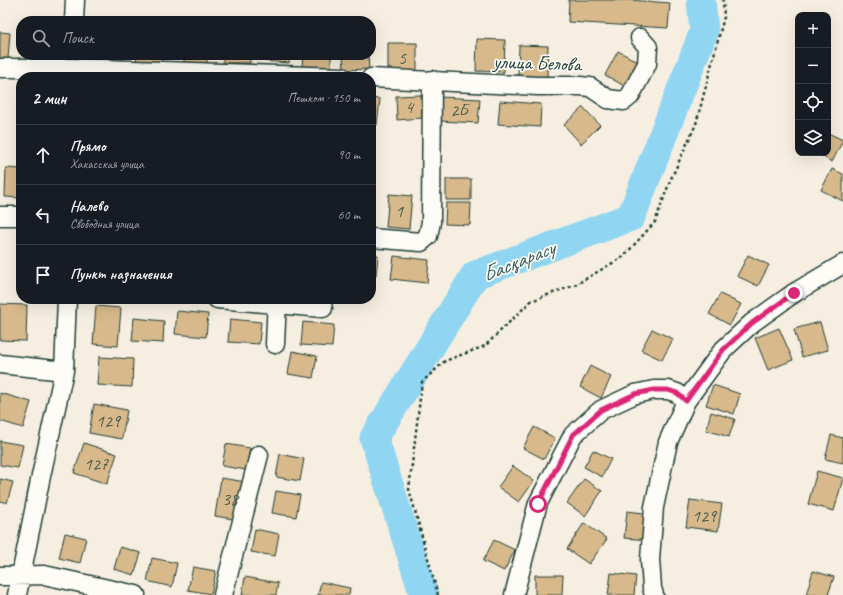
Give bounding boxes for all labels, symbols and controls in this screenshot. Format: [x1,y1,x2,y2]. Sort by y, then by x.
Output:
map controls [795,12,831,156]
button: + [795,12,831,48]
search box [16,16,376,60]
icon: search [30,27,52,49]
text: Поиск [62,29,94,48]
house number: 5 [398,47,407,69]
button: − [795,48,831,84]
street label: улица Белова [492,49,583,77]
button: locate [795,84,831,120]
text: 2 мин [32,88,67,109]
text: Пешком · 150 m [287,90,360,106]
house number: 4 [405,96,415,118]
house number: 2Б [450,99,470,121]
button: layers [795,120,831,156]
text: Прямо [70,137,106,156]
icon: ahead [32,144,54,166]
text: 90 m [338,147,360,163]
text: Хакасская улица [70,156,144,172]
text: Налево [70,197,108,216]
house number: 1 [395,200,404,222]
icon: left [32,204,54,226]
text: 60 m [338,207,360,223]
text: Свободная улица [70,216,139,232]
water label: Басқарасу [478,233,562,287]
icon: arrive [32,264,54,286]
text: Пункт назначения [70,265,172,284]
route end [785,284,803,302]
house number: 129 [96,410,122,432]
house number: 127 [84,453,109,475]
house number: 38 [222,488,240,510]
route start [529,495,547,513]
house number: 129 [692,505,718,527]

